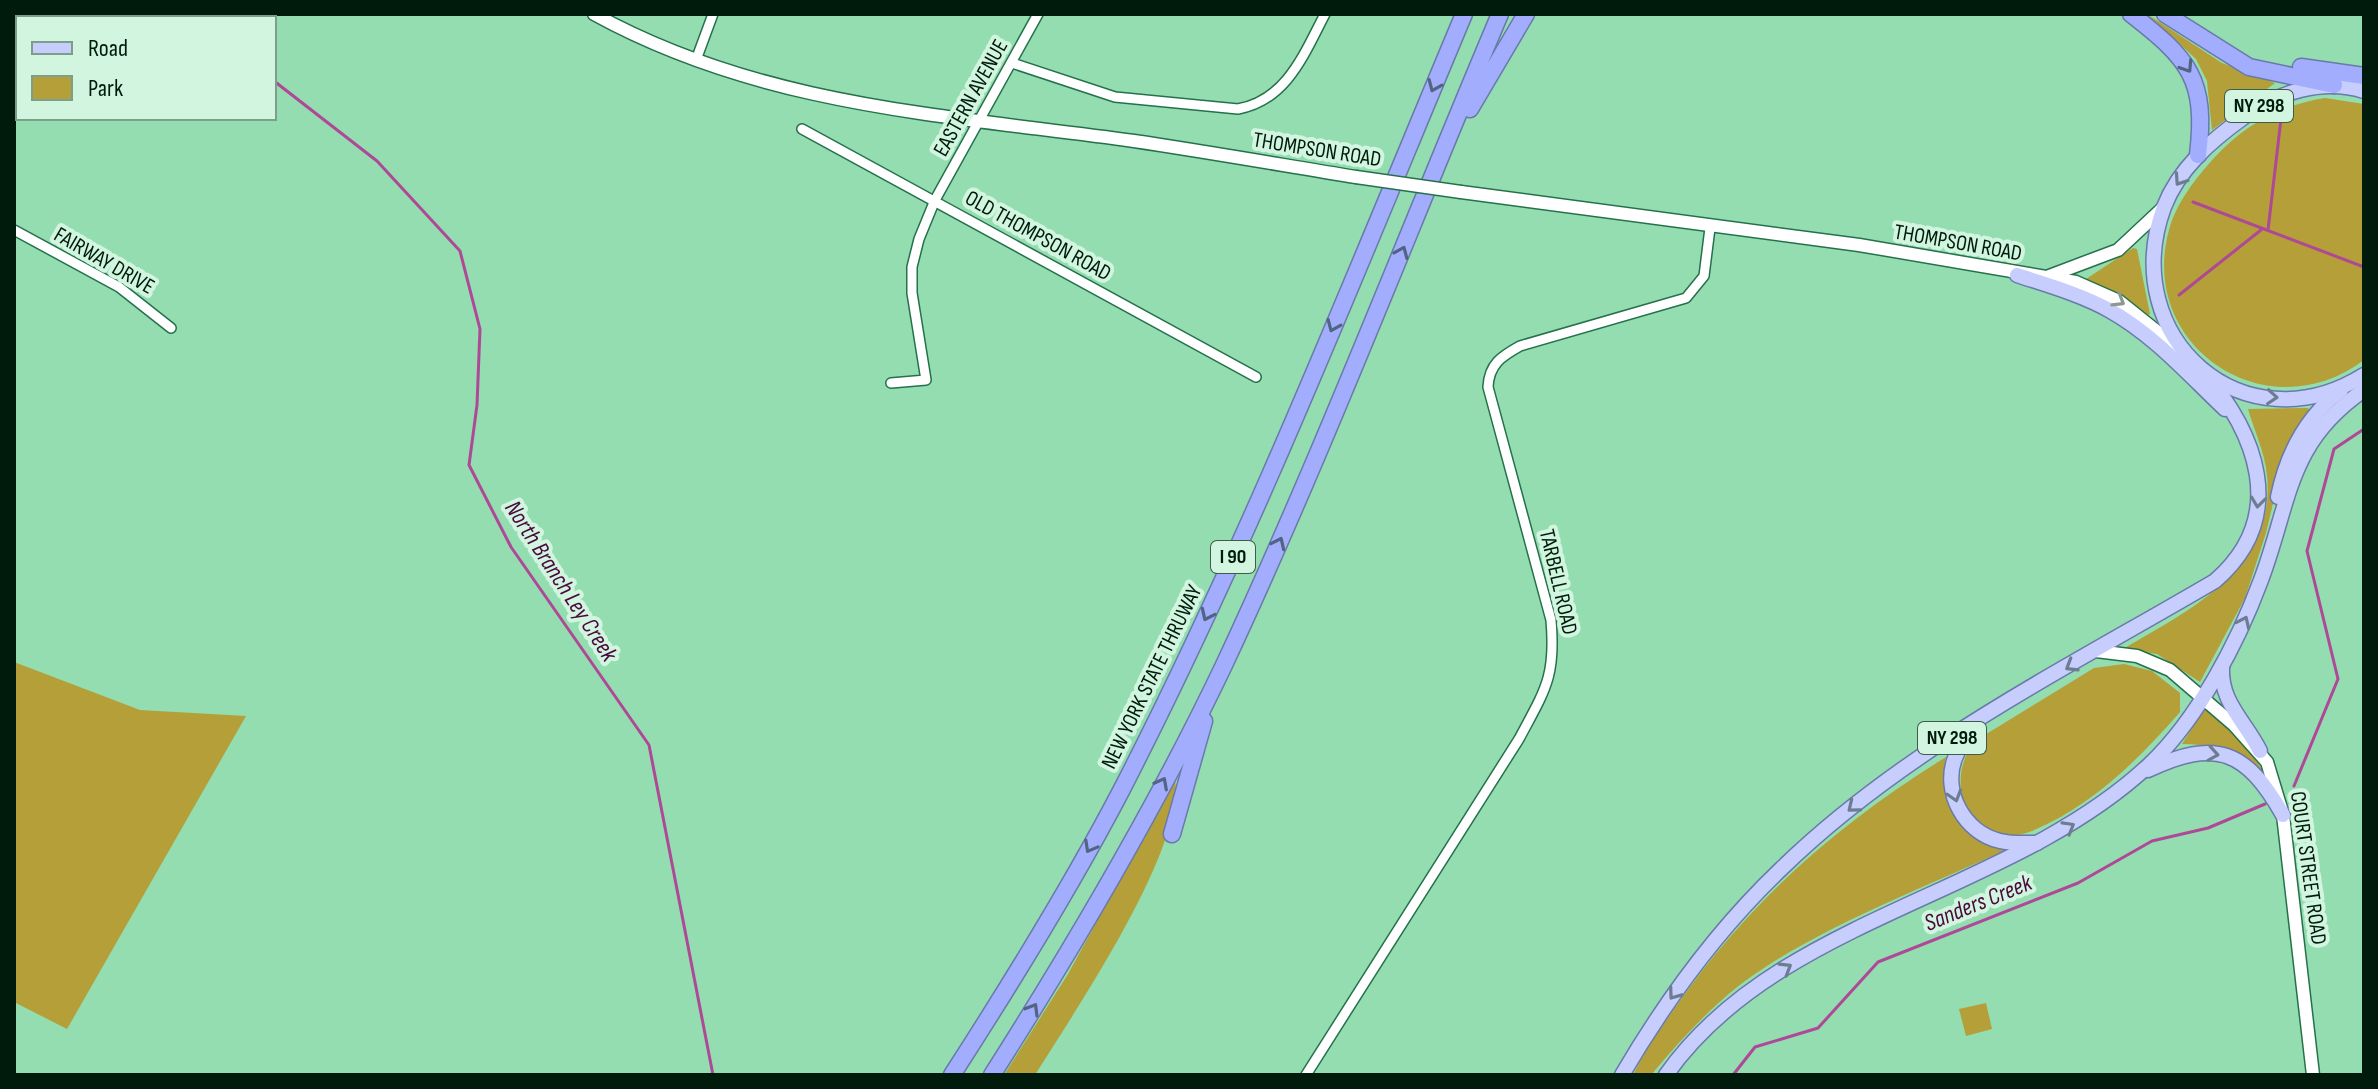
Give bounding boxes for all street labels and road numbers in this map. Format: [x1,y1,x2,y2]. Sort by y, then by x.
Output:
street label: EASTERN AVENUE [928,35,1014,161]
road number: NY 298 [2225,90,2293,122]
street label: THOMPSON ROAD [1251,127,1383,173]
street label: OLD THOMPSON ROAD [960,185,1116,287]
street label: THOMPSON ROAD [1892,218,2024,268]
street label: FAIRWAY DRIVE [49,221,159,301]
street label: TARBELL ROAD [1533,527,1583,637]
road number: I 90 [1211,541,1255,573]
street label: NEW YORK STATE THRUWAY [1096,581,1208,773]
road number: NY 298 [1918,722,1986,754]
street label: COURT STREET ROAD [2284,790,2332,946]

